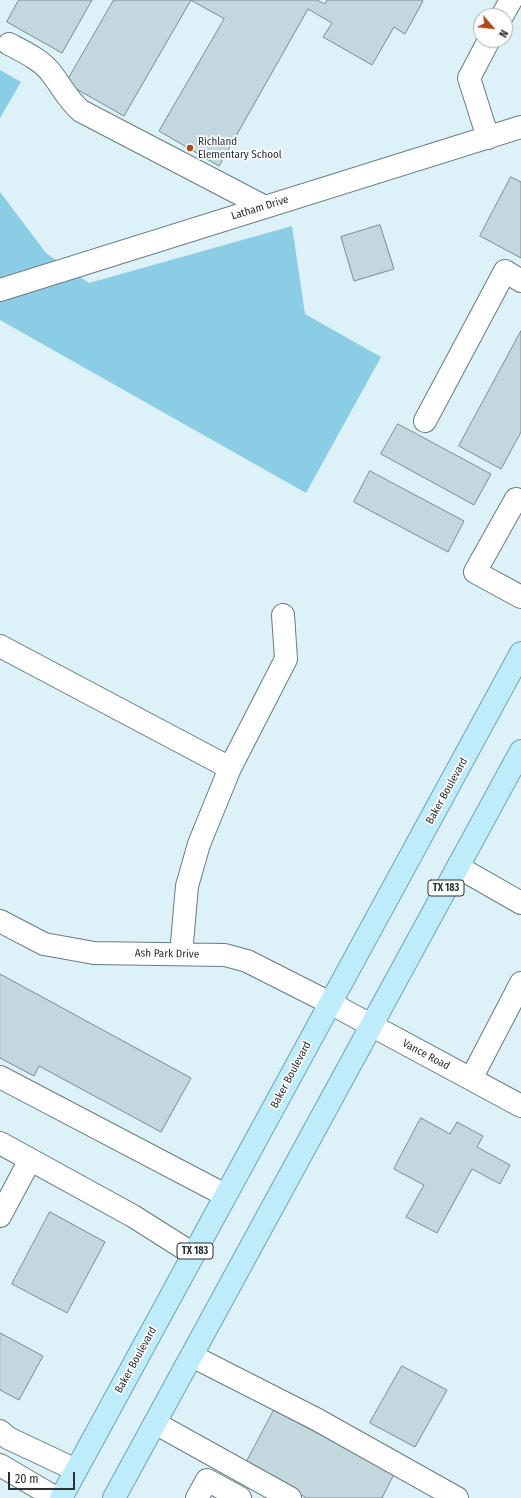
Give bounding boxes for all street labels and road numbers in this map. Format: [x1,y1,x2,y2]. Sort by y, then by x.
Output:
street label: Latham Drive [230,193,290,223]
street label: Baker Boulevard [423,756,471,826]
road number: TX 183 [428,880,464,896]
street label: Ash Park Drive [135,947,199,961]
street label: Vance Road [400,1037,452,1073]
street label: Baker Boulevard [268,1039,314,1111]
road number: TX 183 [177,1243,213,1259]
street label: Baker Boulevard [112,1325,160,1395]

